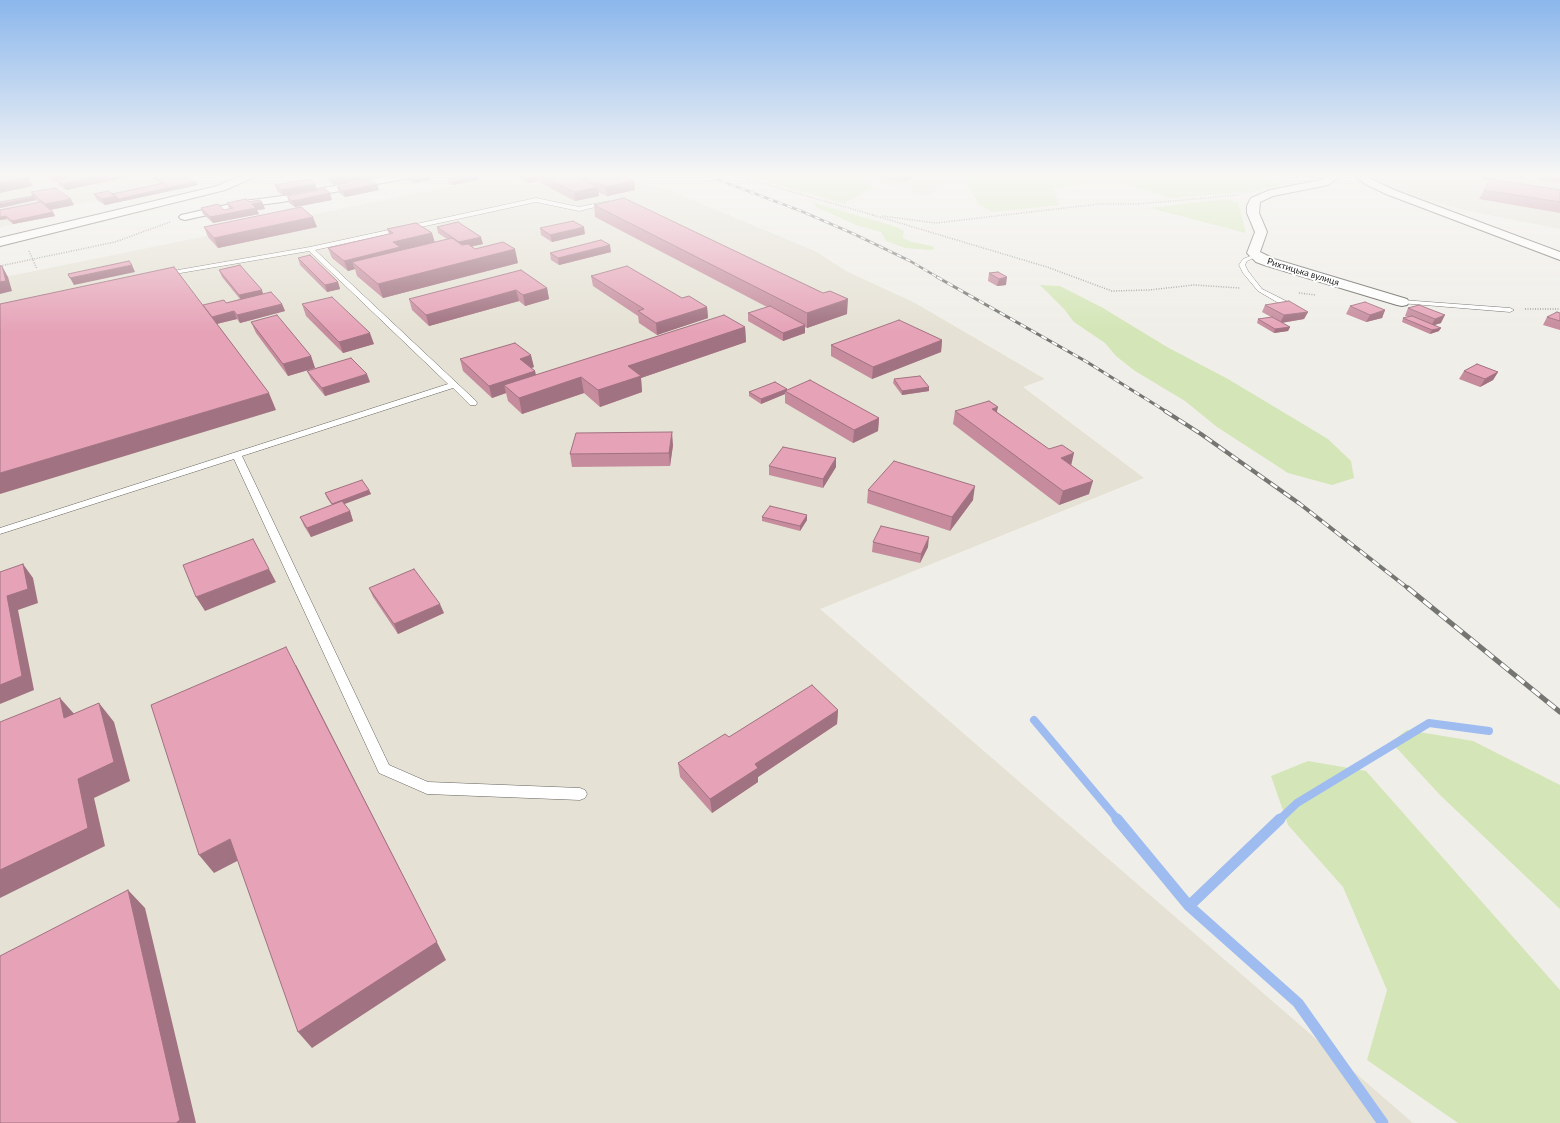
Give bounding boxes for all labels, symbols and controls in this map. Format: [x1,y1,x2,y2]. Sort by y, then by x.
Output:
street label: Рихтицька вулиця [1266,256,1340,288]

